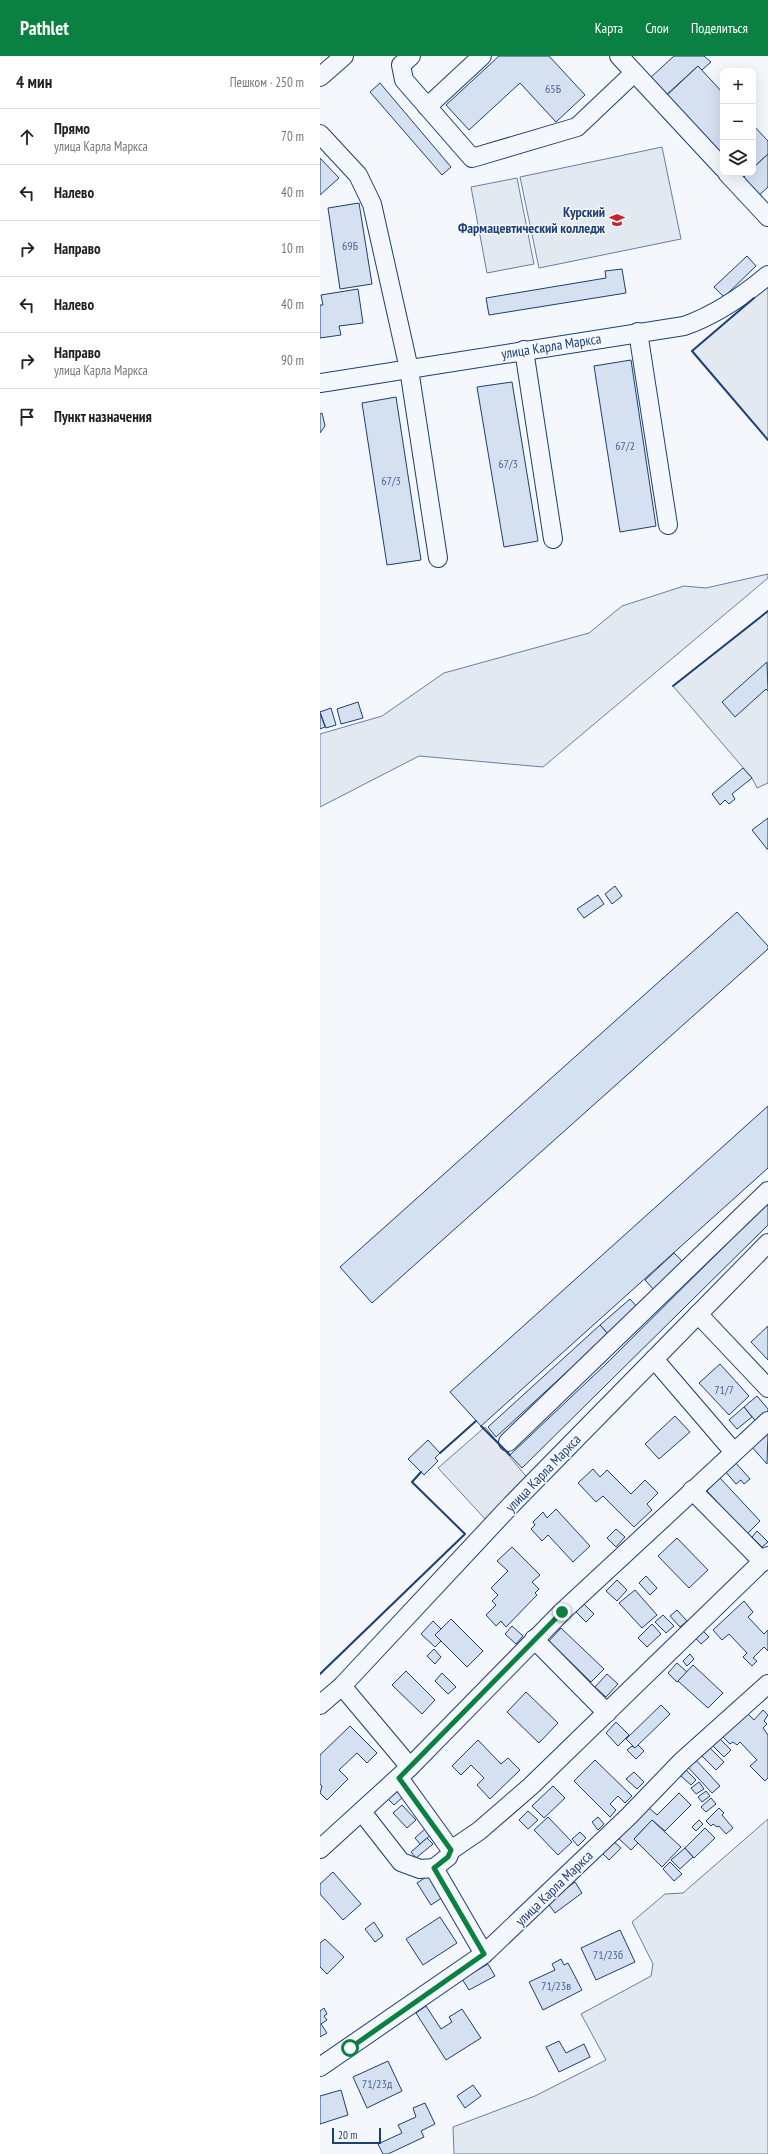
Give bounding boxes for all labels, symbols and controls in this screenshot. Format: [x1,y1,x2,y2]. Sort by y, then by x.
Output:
text: Pathlet [20,16,69,40]
text: Карта [595,19,623,37]
text: Слои [645,19,669,37]
text: Поделиться [691,19,748,37]
map controls [720,68,756,176]
button: + [720,68,756,104]
text: 4 мин [16,71,52,93]
text: Пешком · 250 m [230,74,304,91]
house number: 65Б [545,81,561,96]
button: − [720,104,756,140]
text: Прямо [54,119,90,138]
icon: ahead [16,126,38,148]
text: 70 m [281,128,304,145]
text: улица Карла Маркса [54,138,148,155]
button: layers [720,140,756,176]
icon: left [16,182,38,204]
text: Налево [54,183,94,202]
text: 40 m [281,184,304,201]
place label: Курский Фармацевтический колледж [458,203,606,237]
school or university icon: Курский Фармацевтический колледж [608,211,626,229]
icon: right [16,238,38,260]
house number: 69Б [342,238,358,253]
text: Направо [54,239,101,258]
text: 10 m [281,240,304,257]
icon: left [16,294,38,316]
text: Налево [54,295,94,314]
text: 40 m [281,296,304,313]
street label: улица Карла Маркса [500,329,602,363]
text: Направо [54,343,101,362]
icon: right [16,350,38,372]
text: 90 m [281,352,304,369]
text: улица Карла Маркса [54,362,148,379]
icon: arrive [16,406,38,428]
text: Пункт назначения [54,407,152,426]
house number: 67/2 [615,438,635,453]
house number: 67/3 [498,456,518,471]
house number: 67/3 [381,473,401,488]
house number: 71/7 [714,1382,734,1397]
street label: улица Карла Маркса [501,1430,585,1516]
route end [553,1603,571,1621]
street label: улица Карла Маркса [511,1846,597,1930]
house number: 71/23б [593,1947,623,1962]
house number: 71/23в [541,1978,571,1993]
route start [341,2039,359,2057]
house number: 71/23д [362,2076,393,2091]
scale bar [332,2126,381,2145]
text: 20 m [338,2128,357,2142]

